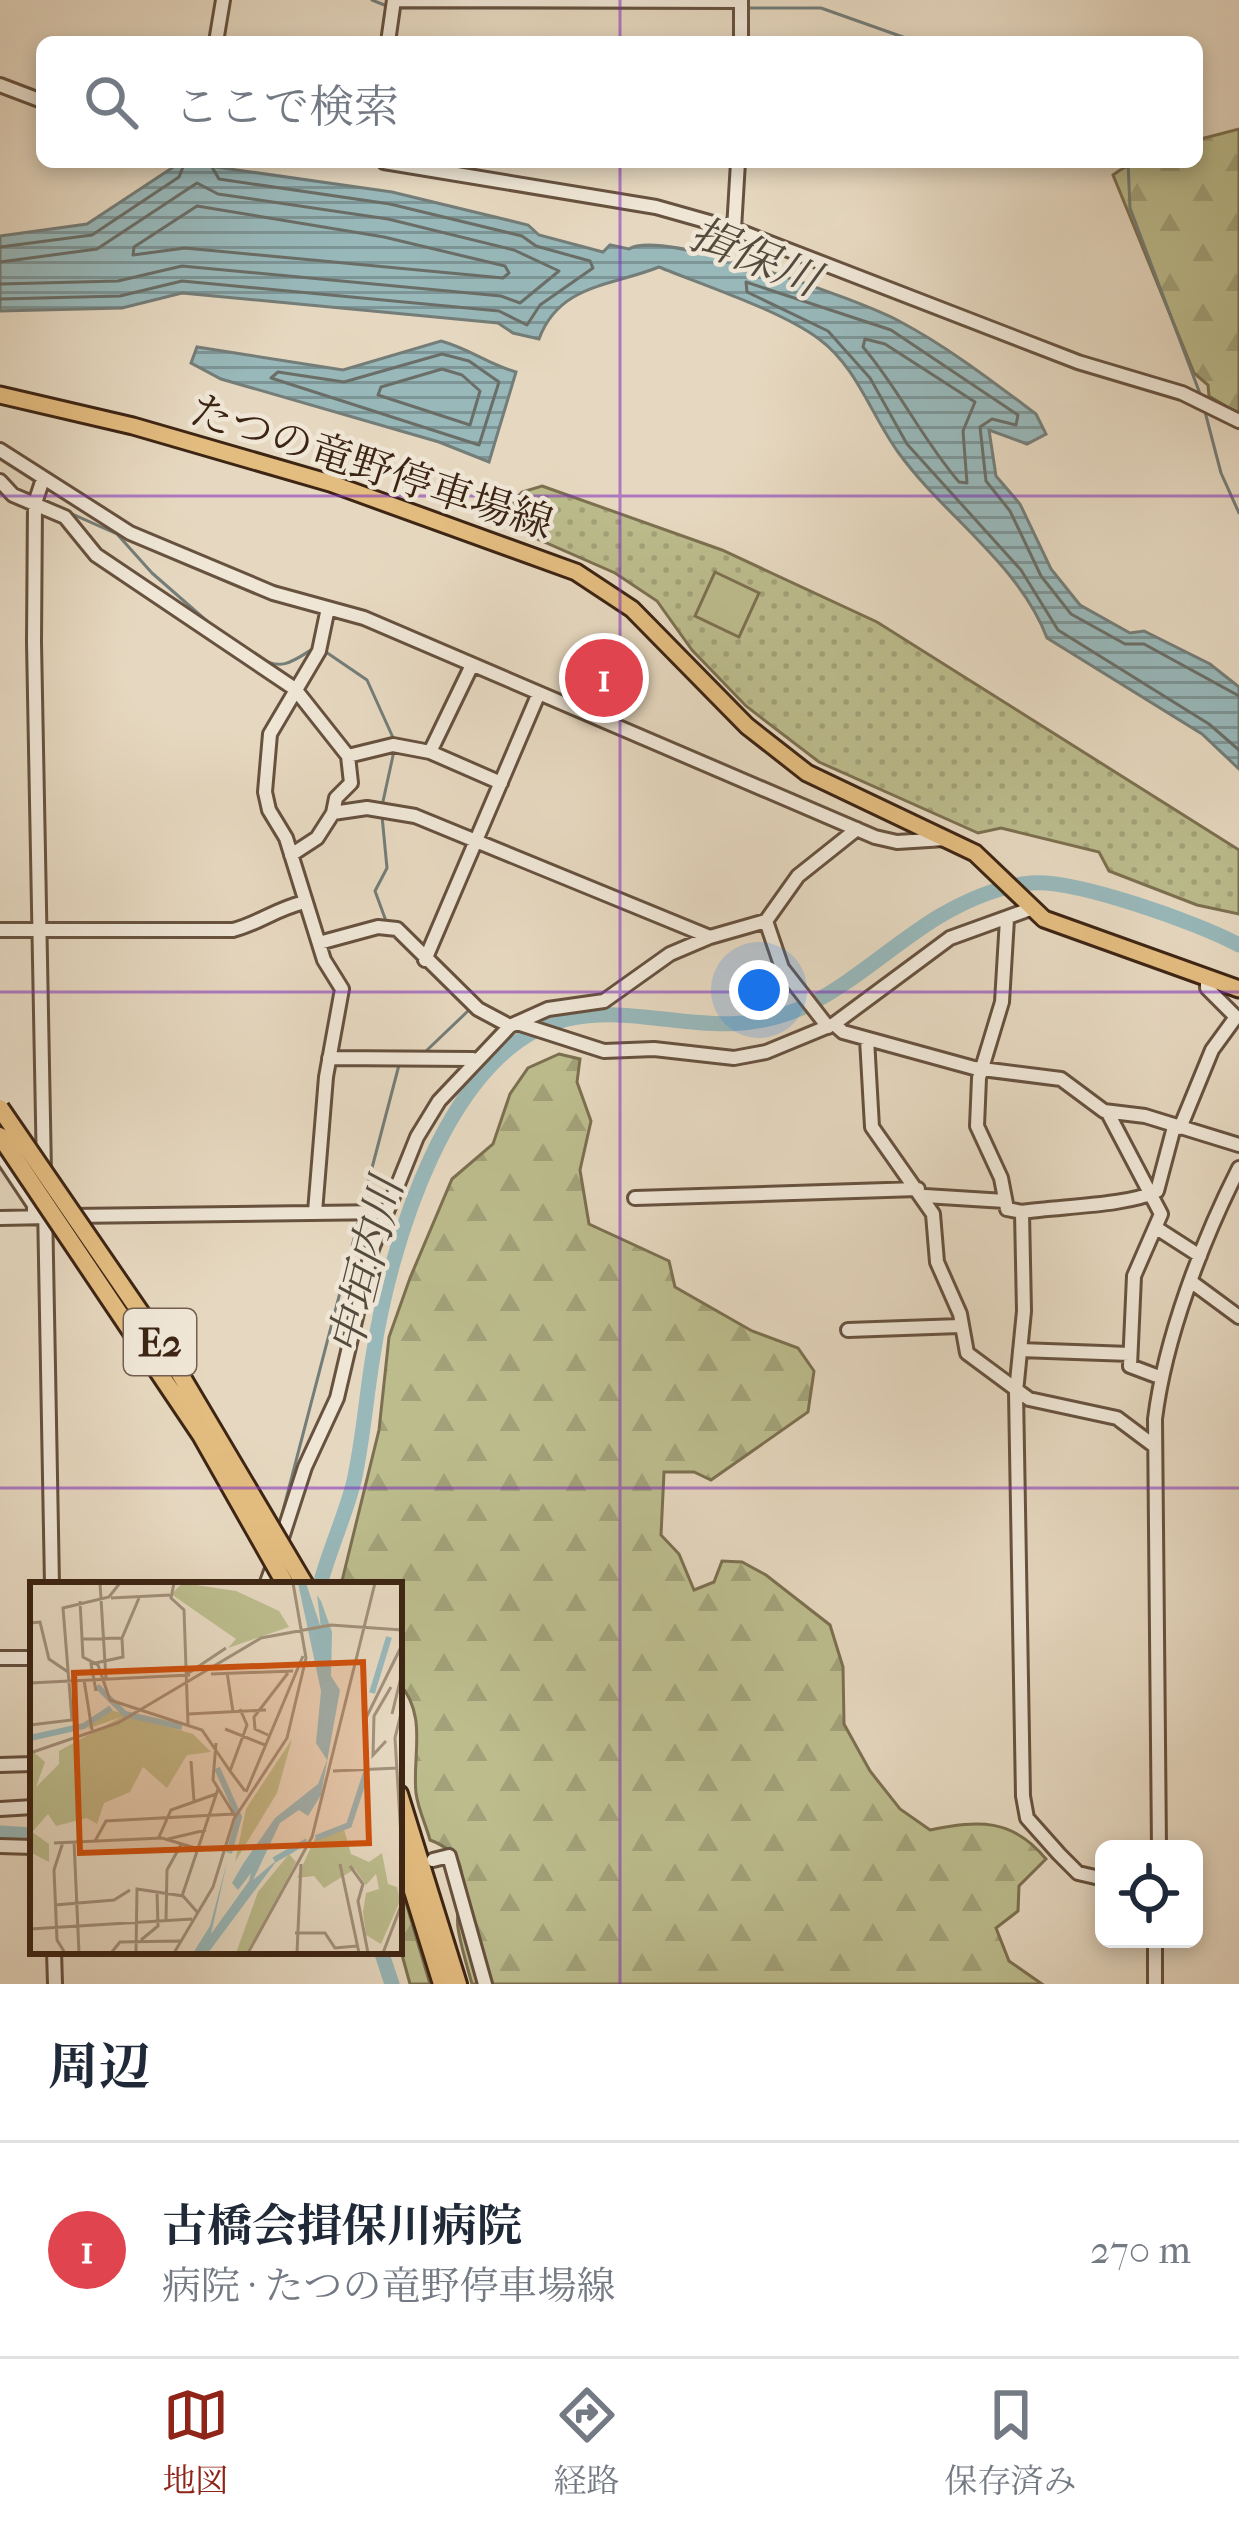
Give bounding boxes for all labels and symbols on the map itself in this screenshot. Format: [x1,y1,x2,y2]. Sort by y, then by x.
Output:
water label: 揖保川 [682,208,832,309]
street label: たつの竜野停車場線 [184,386,559,549]
pin: 1 [565,633,643,723]
your location [729,960,789,1020]
water label: 中垣内川 [319,1168,415,1360]
road number: E2 [124,1309,196,1375]
inset map [30,1582,402,1954]

